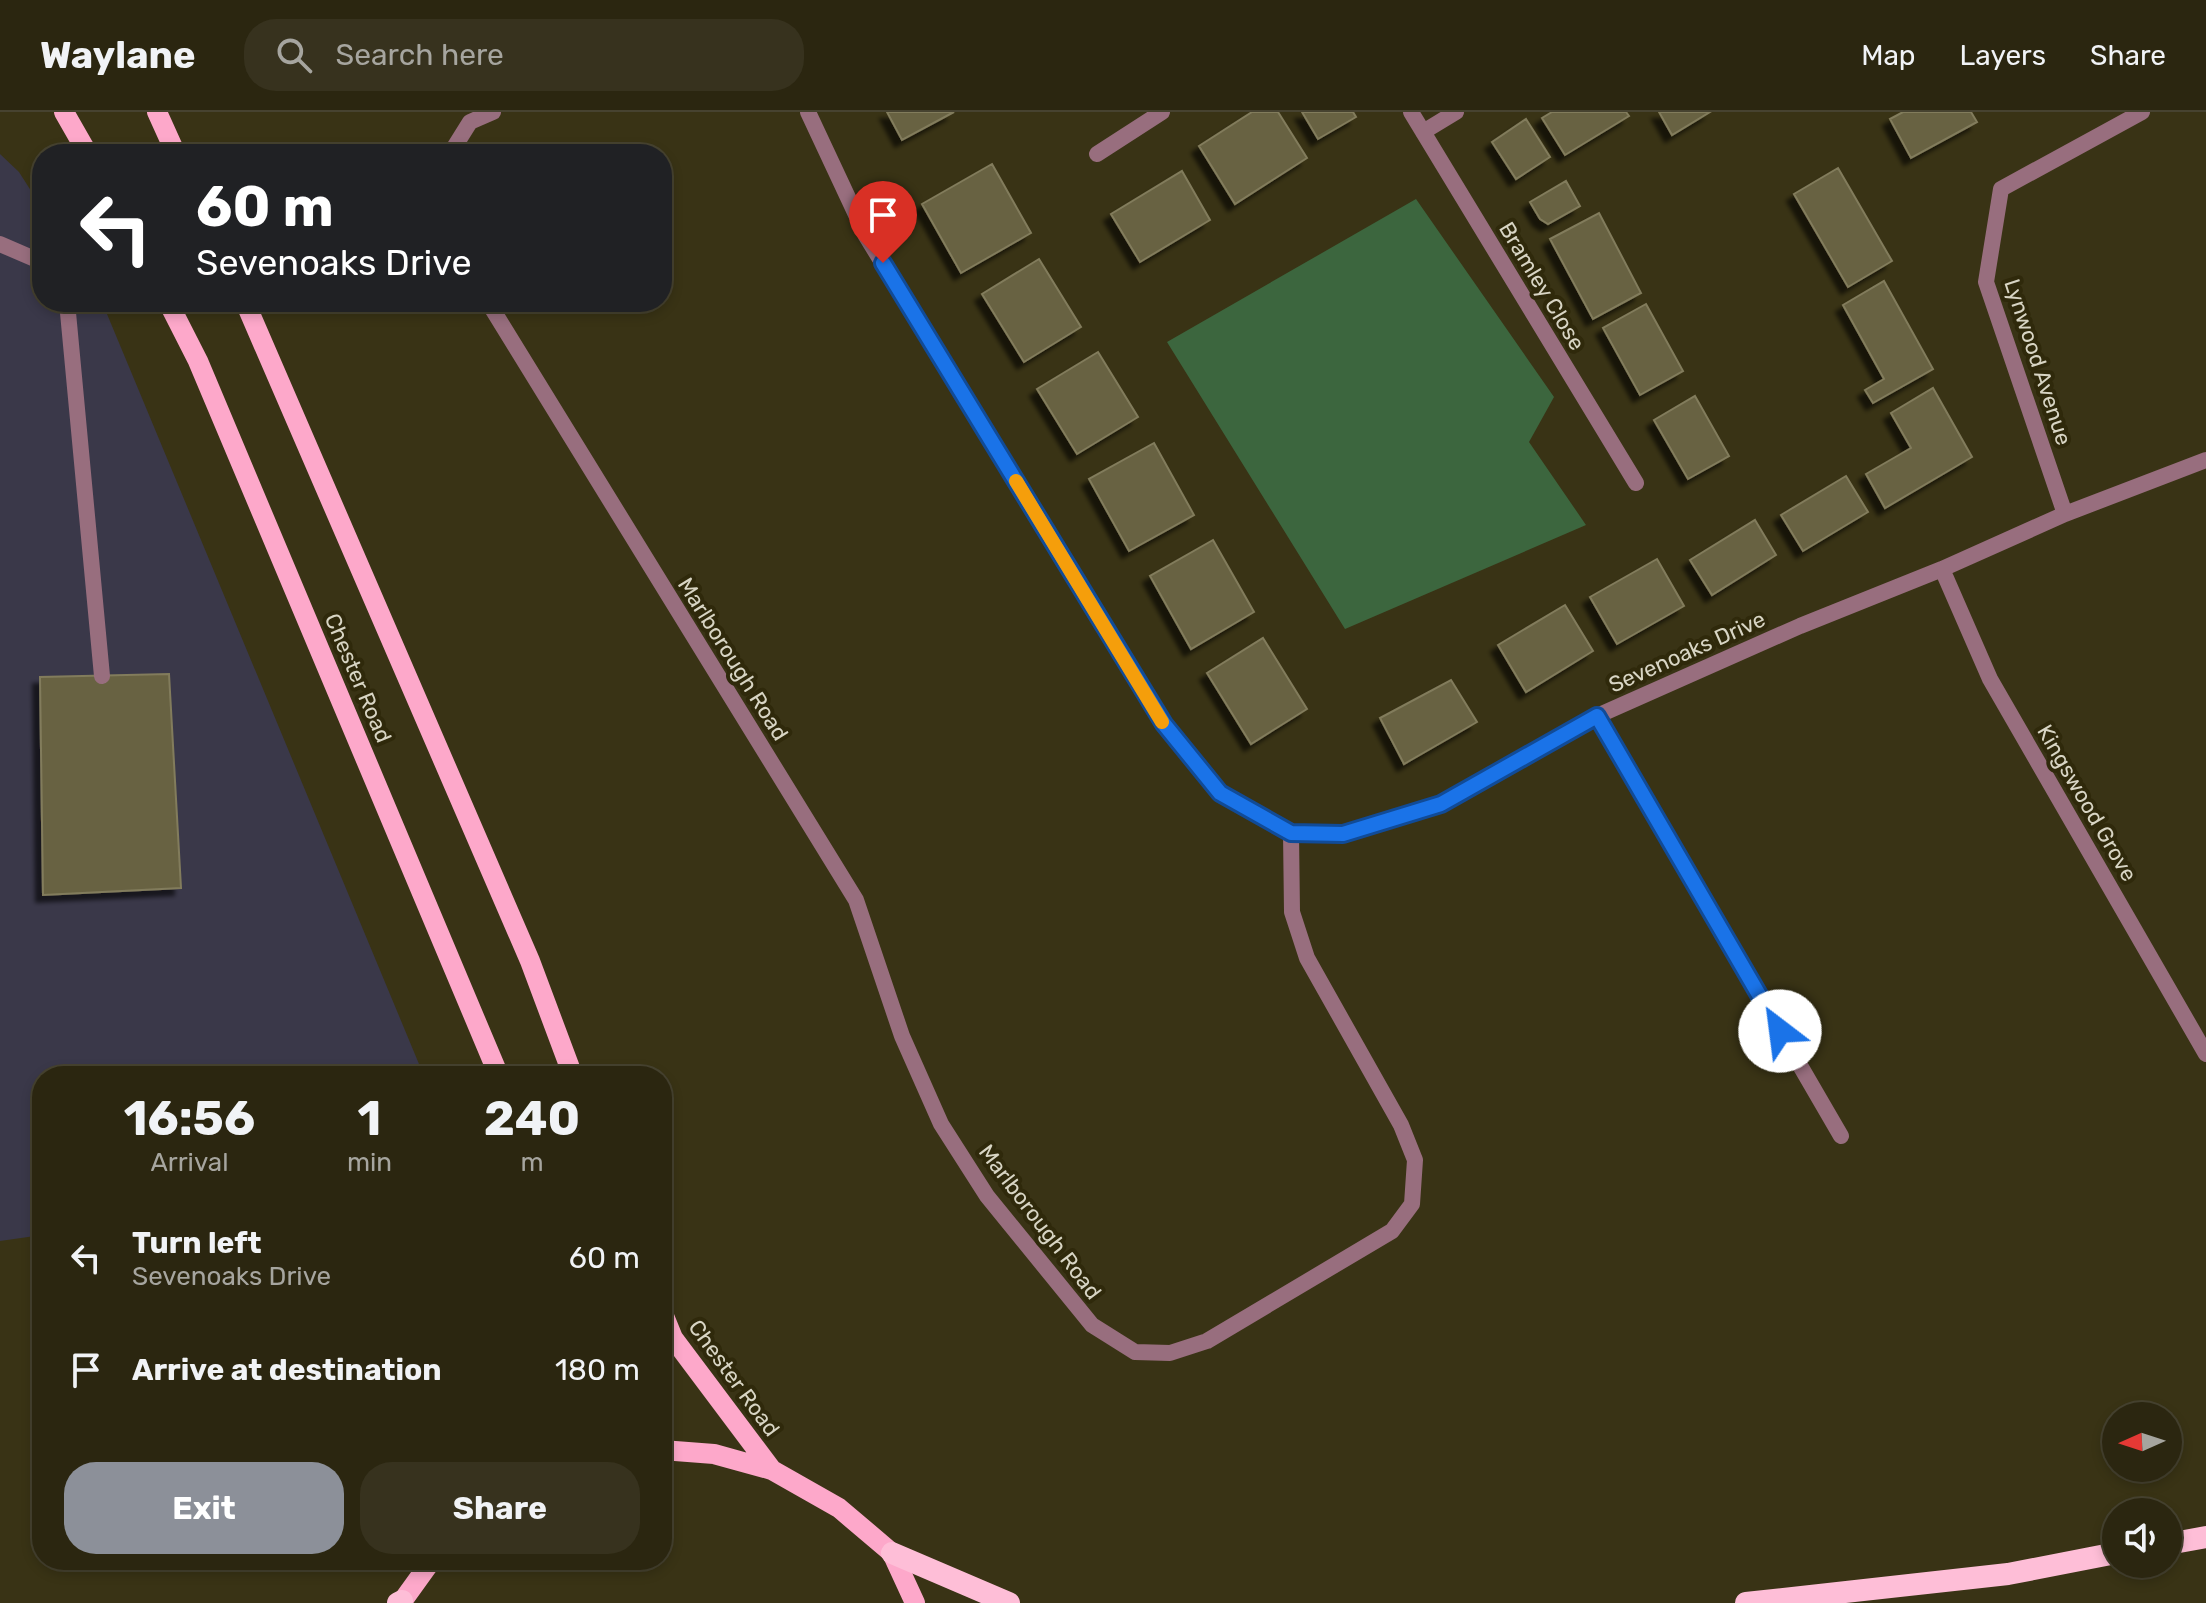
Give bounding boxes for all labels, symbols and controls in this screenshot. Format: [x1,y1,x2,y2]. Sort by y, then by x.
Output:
search box [244,19,804,91]
text: Waylane [40,32,196,78]
icon: search [272,33,316,77]
text: Search here [336,37,504,73]
text: Map [1861,39,1916,72]
text: Layers [1960,39,2046,72]
text: Share [2090,39,2166,72]
text: 60 m [196,174,334,240]
icon: left [64,176,168,280]
pin [849,181,917,263]
icon: arrive [861,193,905,237]
street label: Bramley Close [1493,217,1591,355]
text: Sevenoaks Drive [196,241,472,284]
street label: Lynwood Avenue [1998,275,2078,449]
street label: Marlborough Road [672,573,794,745]
street label: Sevenoaks Drive [1605,605,1769,699]
street label: Chester Road [319,609,397,747]
street label: Kingswood Grove [2031,720,2143,886]
position arrow [1738,989,1822,1073]
text: 16:56 [124,1090,255,1147]
text: 1 [358,1090,381,1147]
text: 240 [484,1090,580,1147]
street label: Marlborough Road [973,1139,1107,1305]
text: Arrival [150,1147,228,1178]
text: min [347,1147,392,1178]
text: m [520,1147,544,1178]
text: Turn left [132,1225,262,1261]
icon: left [64,1236,108,1280]
text: 60 m [569,1240,640,1276]
text: Sevenoaks Drive [132,1261,331,1292]
street label: Chester Road [683,1314,785,1442]
icon: arrive [64,1348,108,1392]
text: Arrive at destination [132,1352,442,1388]
text: 180 m [555,1352,640,1388]
north arrow [2102,1402,2182,1482]
map controls [2102,1402,2182,1578]
button: Exit [64,1462,344,1554]
button: Share [360,1462,640,1554]
button: sound [2102,1498,2182,1578]

